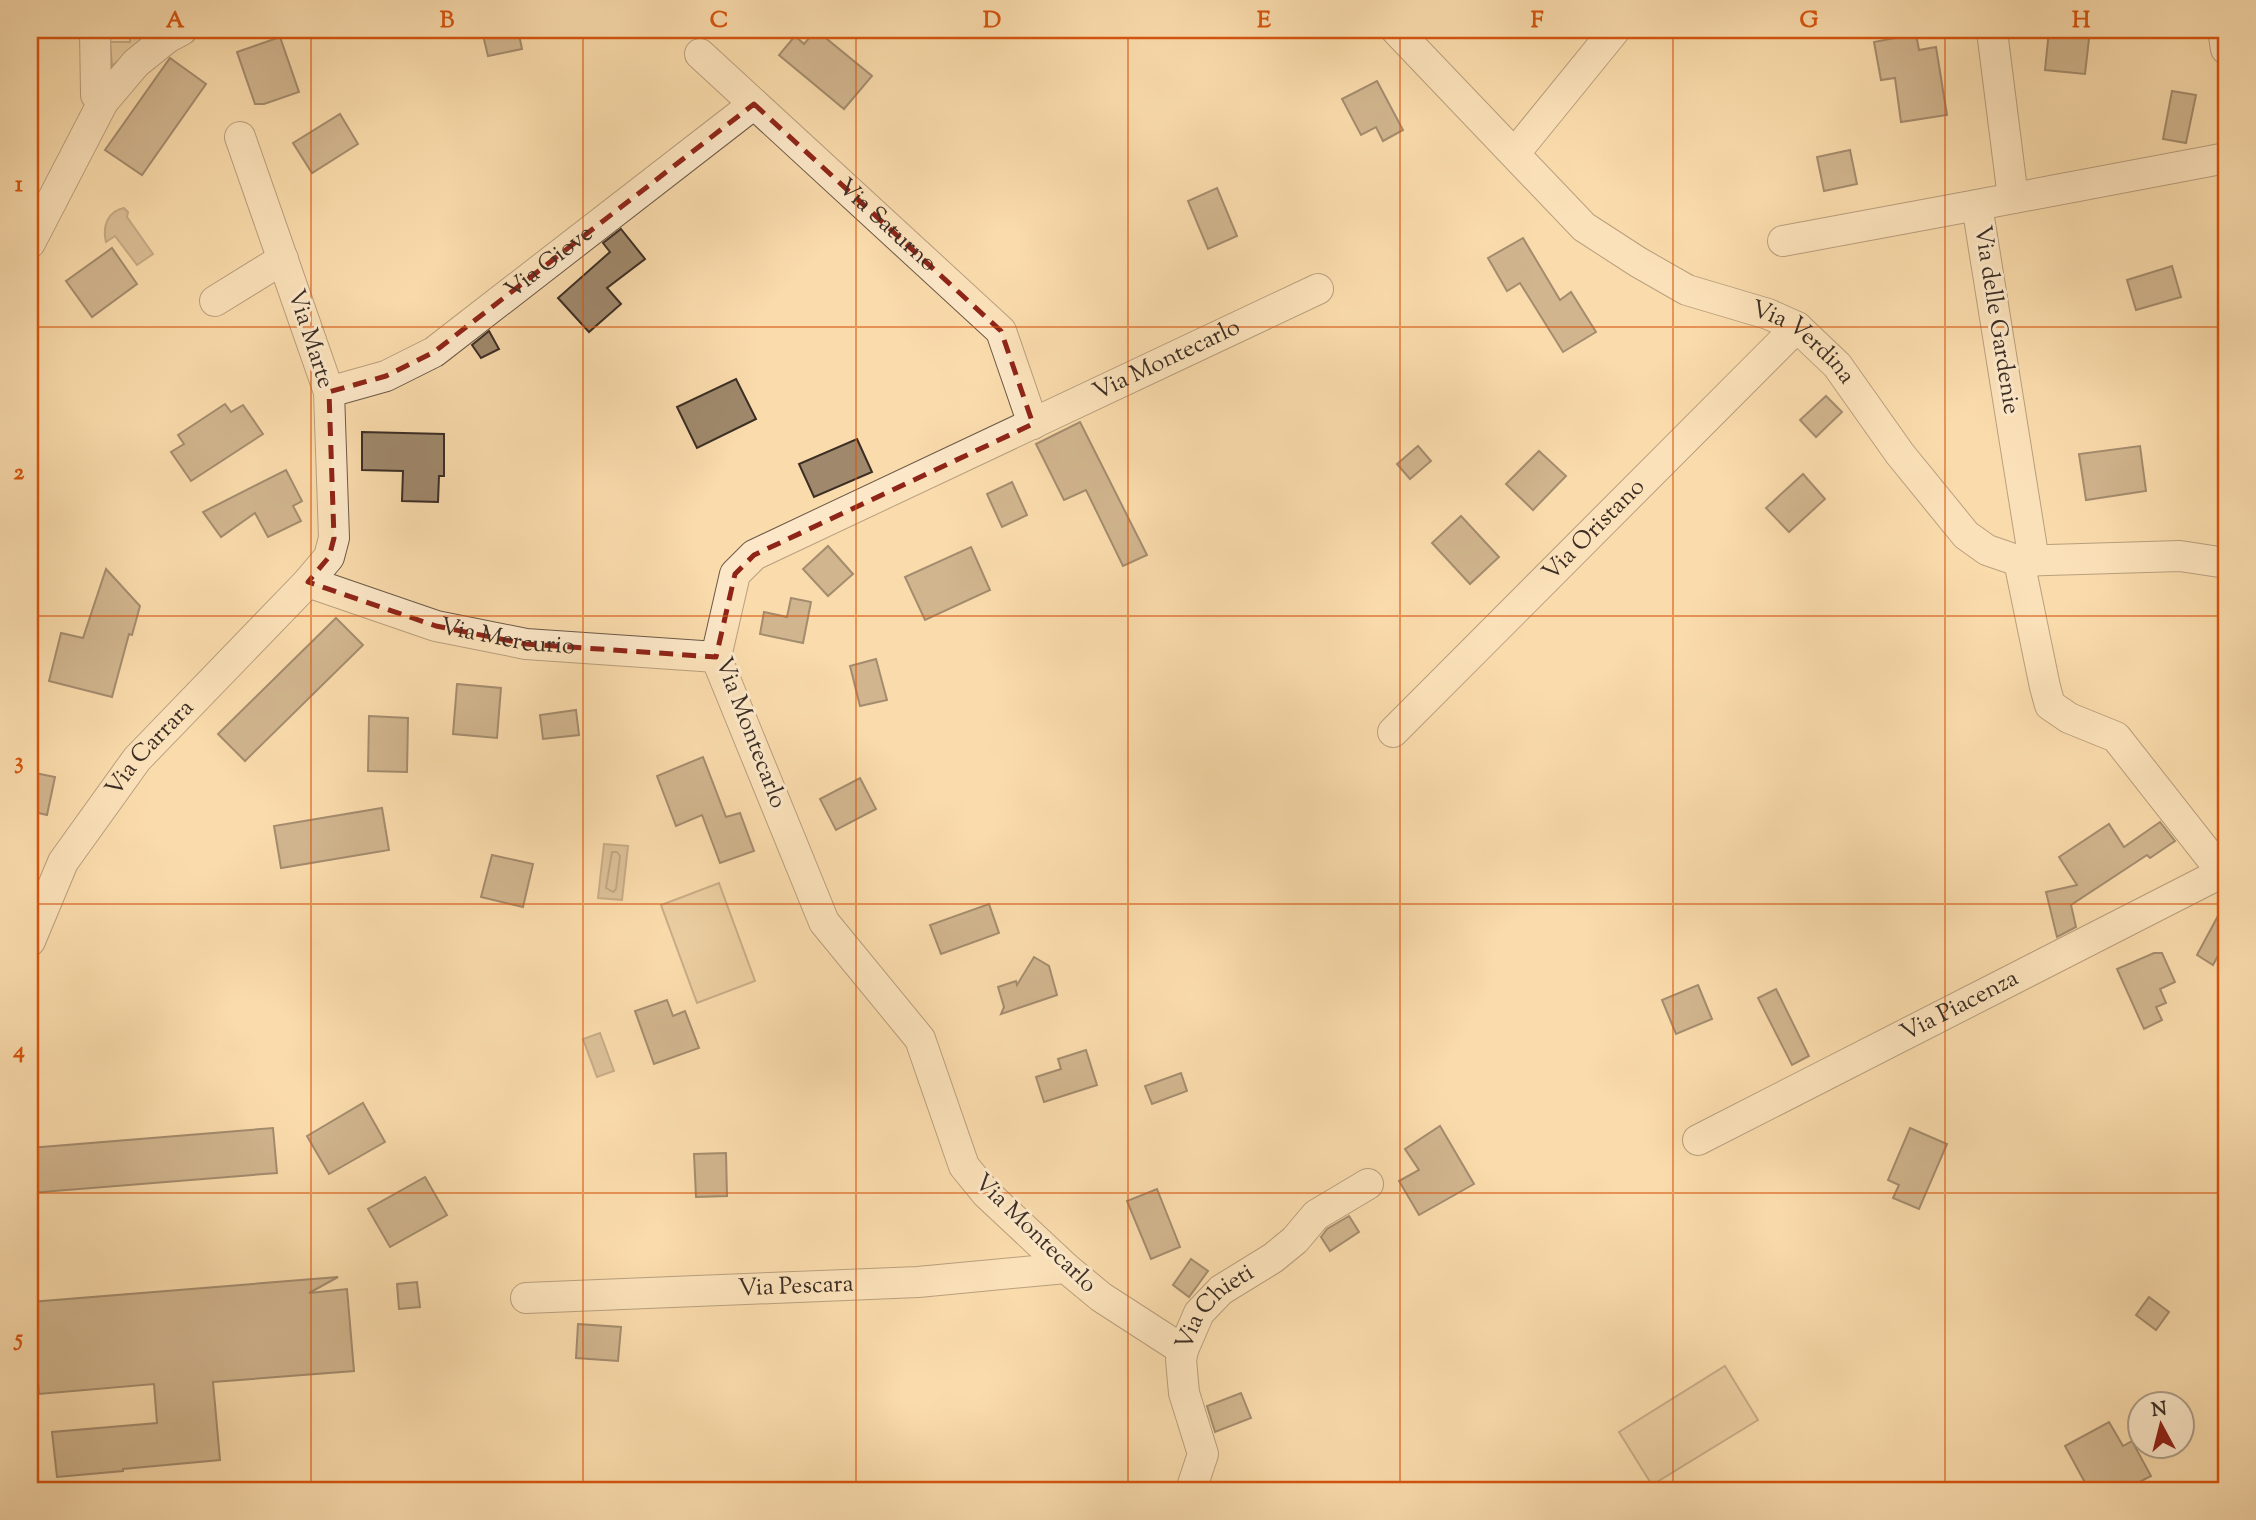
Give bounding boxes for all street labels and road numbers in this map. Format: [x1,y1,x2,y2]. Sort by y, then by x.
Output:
street label: Via Saturno [830,171,944,281]
street label: Via Giove [498,218,601,307]
street label: Via delle Gardenie [1964,223,2028,417]
street label: Via Marte [278,285,342,393]
street label: Via Verdina [1747,293,1863,391]
street label: Via Montecarlo [1088,311,1246,410]
street label: Via Oristano [1535,471,1653,589]
street label: Via Mercurio [437,610,576,664]
street label: Via Montecarlo [706,653,794,813]
street label: Via Carrara [98,692,202,804]
street label: Via Piacenza [1895,962,2025,1051]
street label: Via Montecarlo [966,1166,1104,1302]
street label: Via Chieti [1168,1256,1261,1356]
street label: Via Pescara [737,1268,854,1306]

